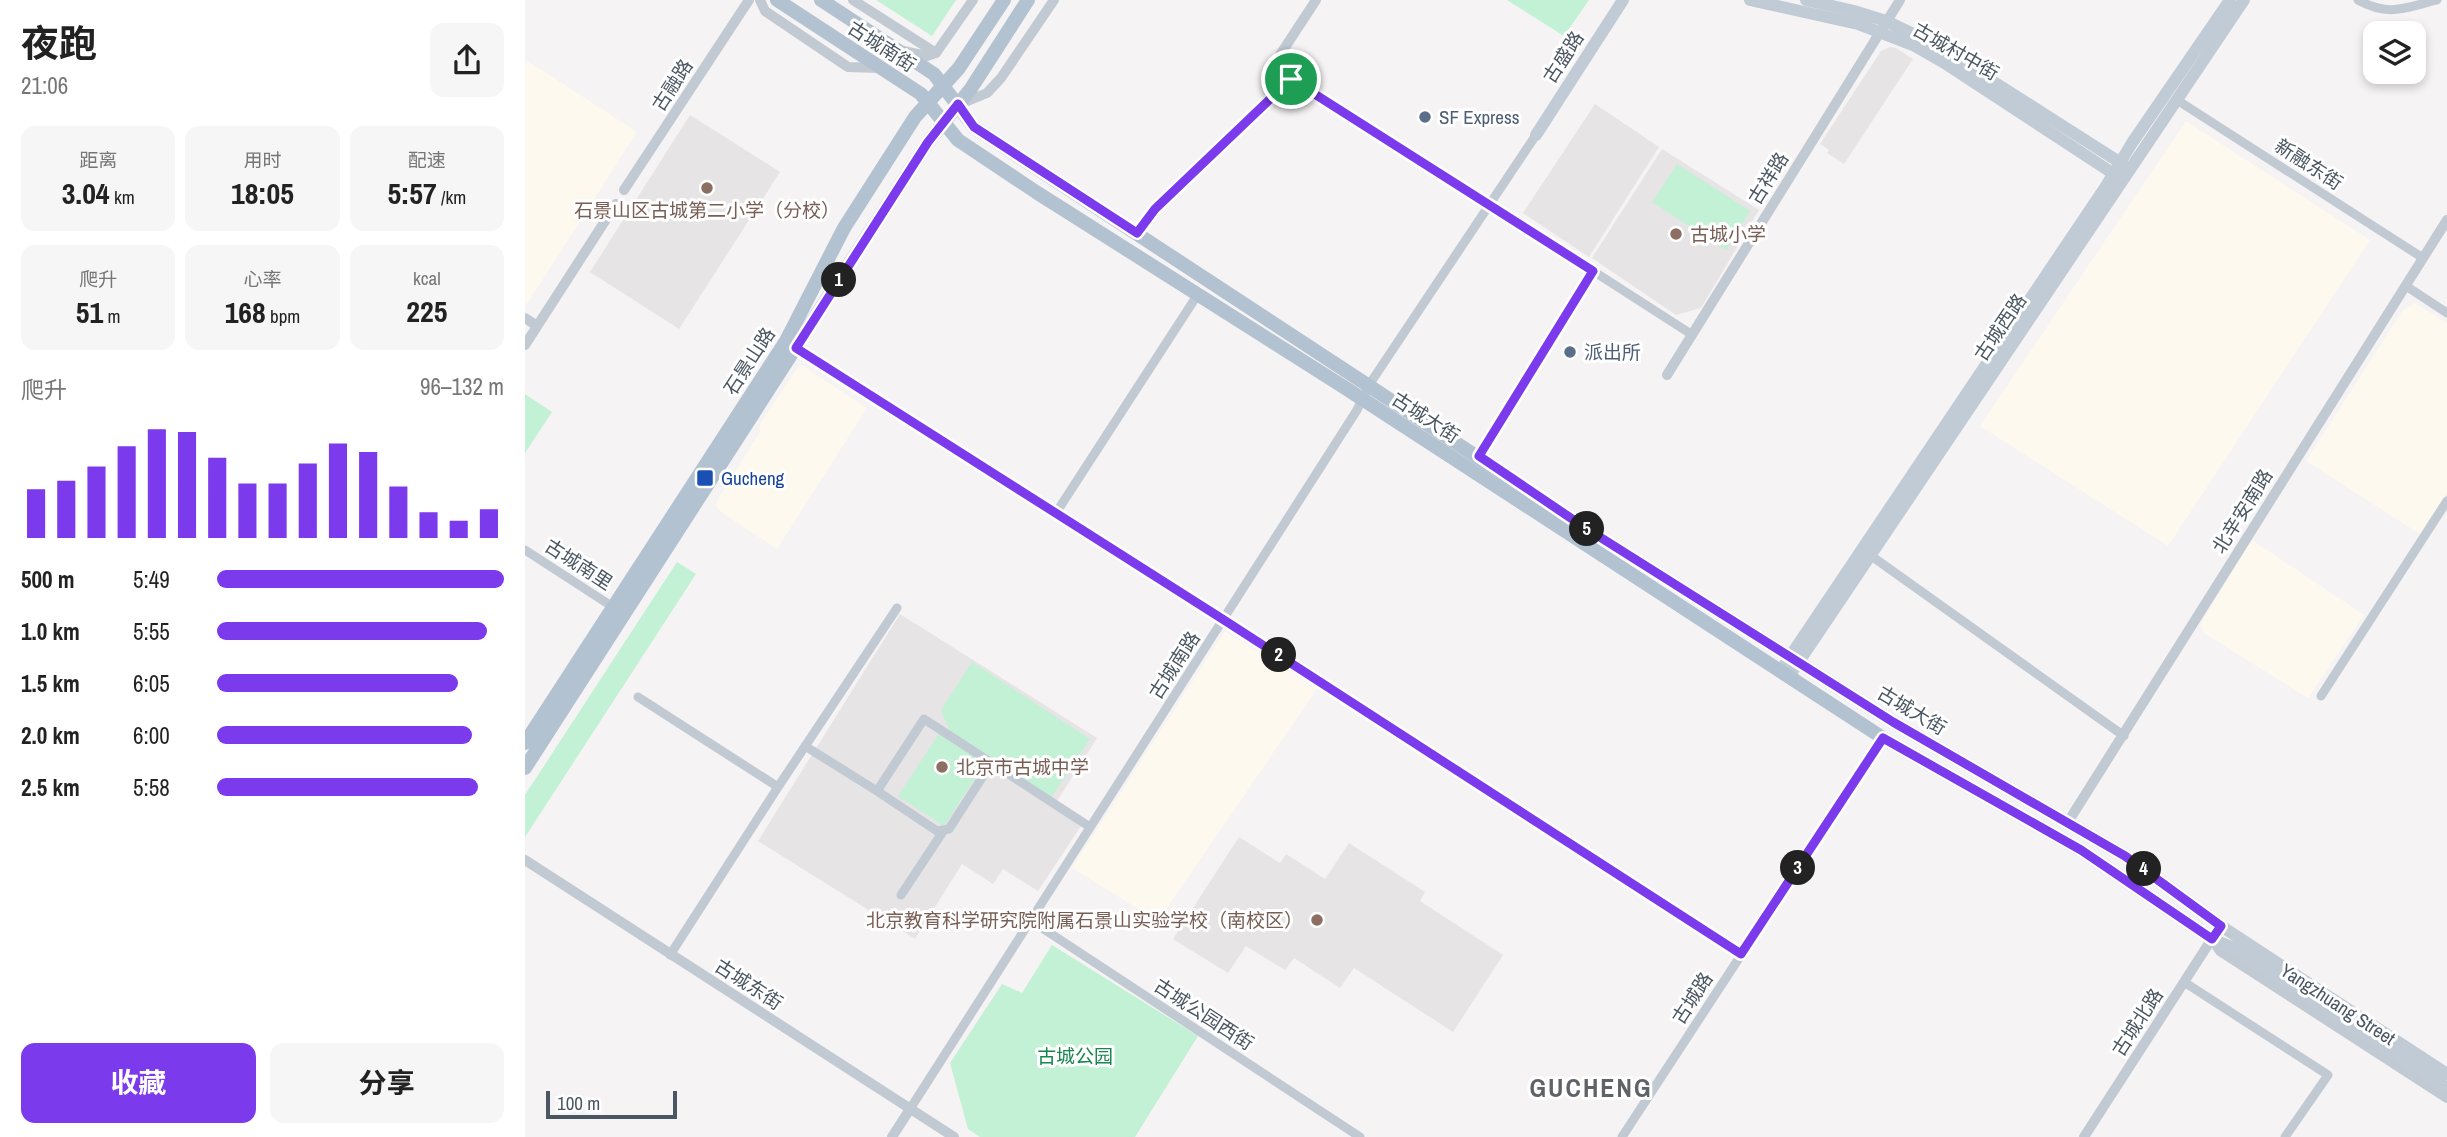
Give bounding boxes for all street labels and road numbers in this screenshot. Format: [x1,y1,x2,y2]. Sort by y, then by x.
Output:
street label: 古城南街 [843,14,921,78]
street label: 古城村中街 [1908,16,2004,86]
street label: 古盛路 [1537,26,1589,88]
street label: 古融路 [646,54,698,116]
street label: 新融东街 [2270,132,2348,196]
street label: 古祥路 [1742,147,1794,209]
street label: 古城西路 [1968,288,2032,366]
street label: 石景山路 [717,322,781,400]
street label: 古城大街 [1387,385,1465,449]
street label: 北辛安南路 [2206,464,2278,558]
street label: 古城南里 [540,532,618,596]
street label: 古城南路 [1142,626,1206,704]
street label: 古城大街 [1873,679,1951,741]
street label: 古城东街 [710,952,788,1016]
street label: Yangzhuang Street [2275,957,2401,1051]
street label: 古城路 [1666,967,1718,1029]
street label: 古城公园西街 [1149,972,1259,1056]
street label: 古城北路 [2105,983,2169,1061]

